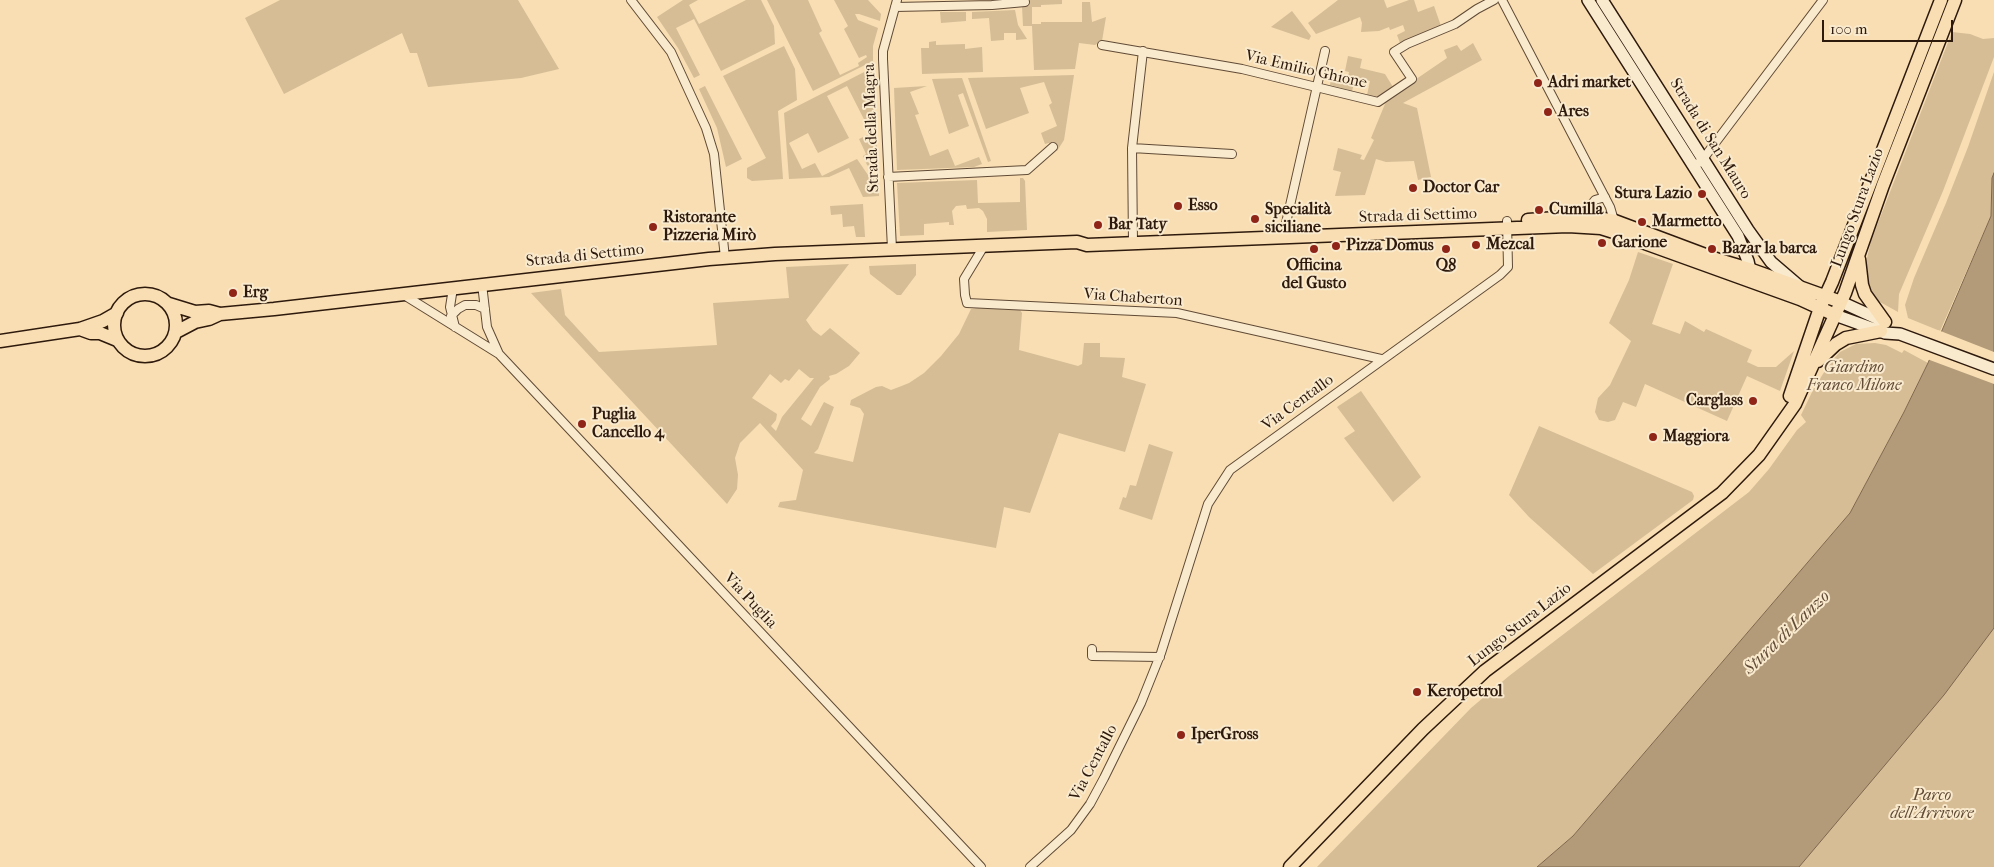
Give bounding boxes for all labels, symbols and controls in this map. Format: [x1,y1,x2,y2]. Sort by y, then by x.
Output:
scale bar [1824,10,1955,42]
text: 100 m [1830,20,1868,38]
street label: Via Emilio Ghione [1243,47,1369,93]
street label: Strada della Magra [860,63,884,193]
place label: Adri market [1548,73,1631,93]
street label: Strada di San Mauro [1665,75,1755,203]
marker: Adri market [1532,77,1544,89]
place label: Ares [1558,102,1589,122]
marker: Ares [1542,106,1554,118]
street label: Lungo Stura Lazio [1828,146,1888,270]
place label: Doctor Car [1423,178,1499,198]
marker: Doctor Car [1407,182,1419,194]
place label: Stura Lazio [1614,184,1692,204]
marker: Stura Lazio [1696,188,1708,200]
place label: Esso [1188,196,1218,216]
marker: Esso [1172,200,1184,212]
place label: Specialità siciliane [1265,200,1331,238]
place label: Cumilla [1549,200,1603,220]
street label: Strada di Settimo [1359,204,1477,228]
marker: Cumilla [1533,204,1545,216]
place label: Ristorante Pizzeria Mirò [663,208,756,246]
place label: Marmetto [1652,212,1722,232]
marker: Specialità siciliane [1249,213,1261,225]
place label: Bar Taty [1108,215,1167,235]
marker: Marmetto [1636,216,1648,228]
marker: Bar Taty [1092,219,1104,231]
marker: Ristorante Pizzeria Mirò [647,221,659,233]
place label: Garione [1612,233,1667,253]
place label: Mezcal [1486,235,1534,255]
place label: Pizza Domus [1346,236,1434,256]
marker: Garione [1596,237,1608,249]
marker: Mezcal [1470,239,1482,251]
place label: Bazar la barca [1722,239,1817,259]
street label: Strada di Settimo [525,240,645,272]
marker: Pizza Domus [1330,240,1342,252]
marker: Officina del Gusto [1308,243,1320,255]
marker: Q8 [1440,243,1452,255]
marker: Bazar la barca [1706,243,1718,255]
place label: Officina del Gusto [1282,256,1346,294]
place label: Q8 [1436,256,1456,276]
place label: Erg [243,283,268,303]
street label: Via Chaberton [1083,285,1183,311]
marker: Erg [227,287,239,299]
park label: Giardino Franco Milone [1807,358,1901,396]
street label: Via Centallo [1258,371,1338,435]
place label: Carglass [1686,391,1743,411]
marker: Carglass [1747,395,1759,407]
place label: Puglia Cancello 4 [592,405,664,443]
marker: Puglia Cancello 4 [576,418,588,430]
place label: Maggiora [1663,427,1729,447]
marker: Maggiora [1647,431,1659,443]
street label: Via Puglia [719,569,781,633]
street label: Lungo Stura Lazio [1465,579,1575,671]
water label: Stura di Lanzo [1739,586,1835,680]
place label: Keropetrol [1427,682,1503,702]
marker: Keropetrol [1411,686,1423,698]
street label: Via Centallo [1066,722,1122,804]
place label: IperGross [1191,725,1259,745]
marker: IperGross [1175,729,1187,741]
park label: Parco dell'Arrivore [1890,786,1974,824]

